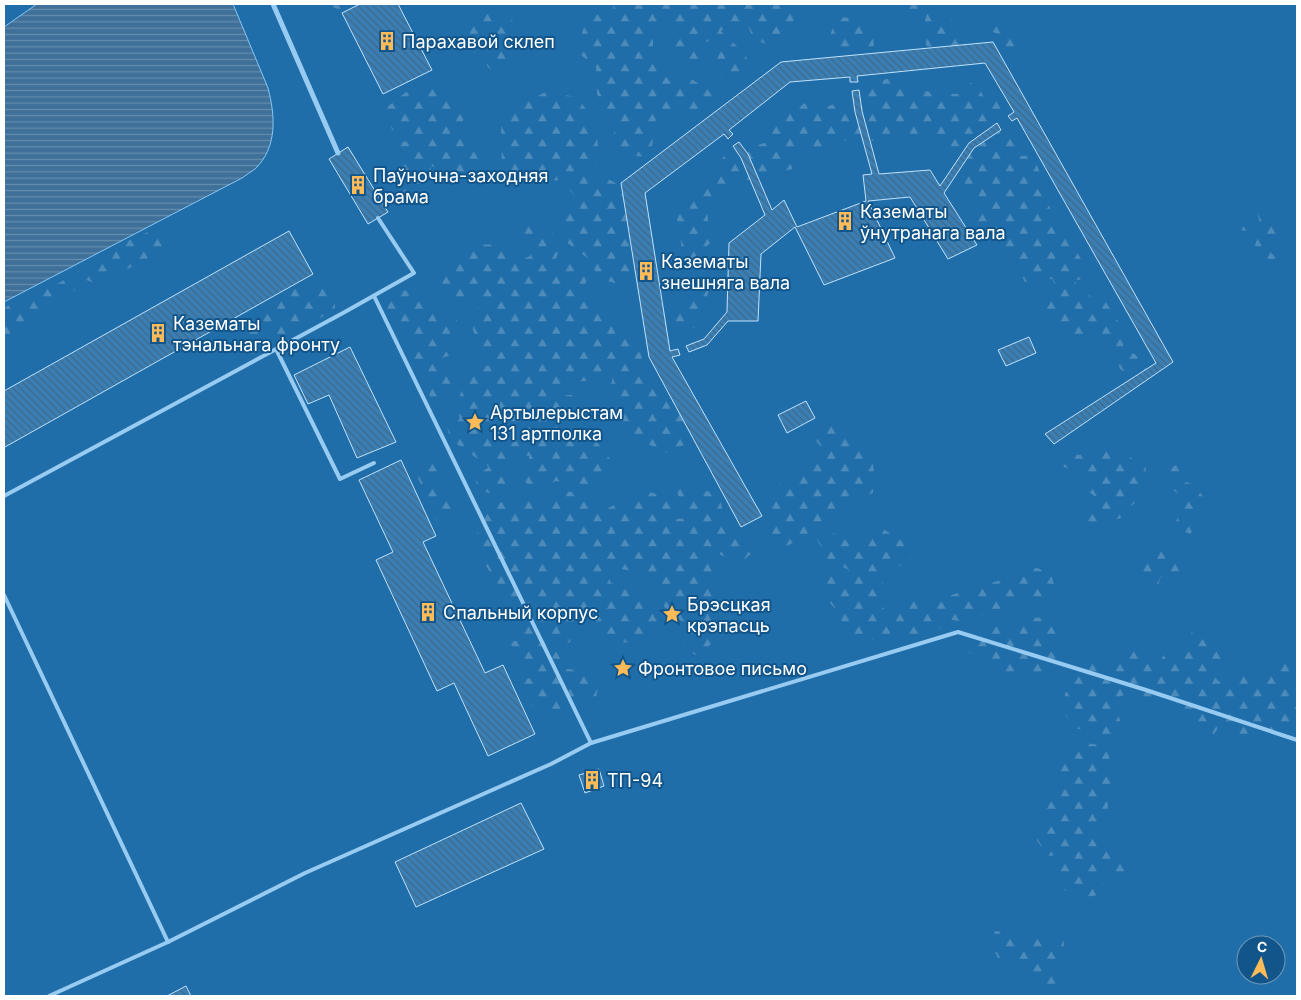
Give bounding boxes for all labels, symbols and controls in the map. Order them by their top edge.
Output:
building icon: Парахавой склеп [376,30,398,52]
place label: Парахавой склеп [402,31,555,52]
place label: Паўночна-заходняя брама [373,165,549,207]
building icon: Паўночна-заходняя брама [347,174,369,196]
place label: Казематы ўнутранага вала [860,201,1006,243]
building icon: Казематы ўнутранага вала [834,210,856,232]
place label: Казематы знешняга вала [661,251,790,293]
building icon: Казематы знешняга вала [635,260,657,282]
place label: Казематы тэнальнага фронту [173,313,340,355]
building icon: Казематы тэнальнага фронту [147,322,169,344]
place label: Артылерыстам 131 артполка [490,402,623,444]
place icon: Артылерыстам 131 артполка [464,411,486,433]
place label: Брэсцкая крэпасць [687,594,771,636]
building icon: Спальный корпус [417,601,439,623]
place label: Спальный корпус [443,602,598,623]
place icon: Брэсцкая крэпасць [661,603,683,625]
place icon: Фронтовое письмо [612,657,634,679]
place label: Фронтовое письмо [638,658,807,679]
building icon: ТП-94 [581,769,603,791]
place label: ТП-94 [607,770,663,791]
north arrow [1236,935,1286,985]
text: С [1256,938,1268,955]

